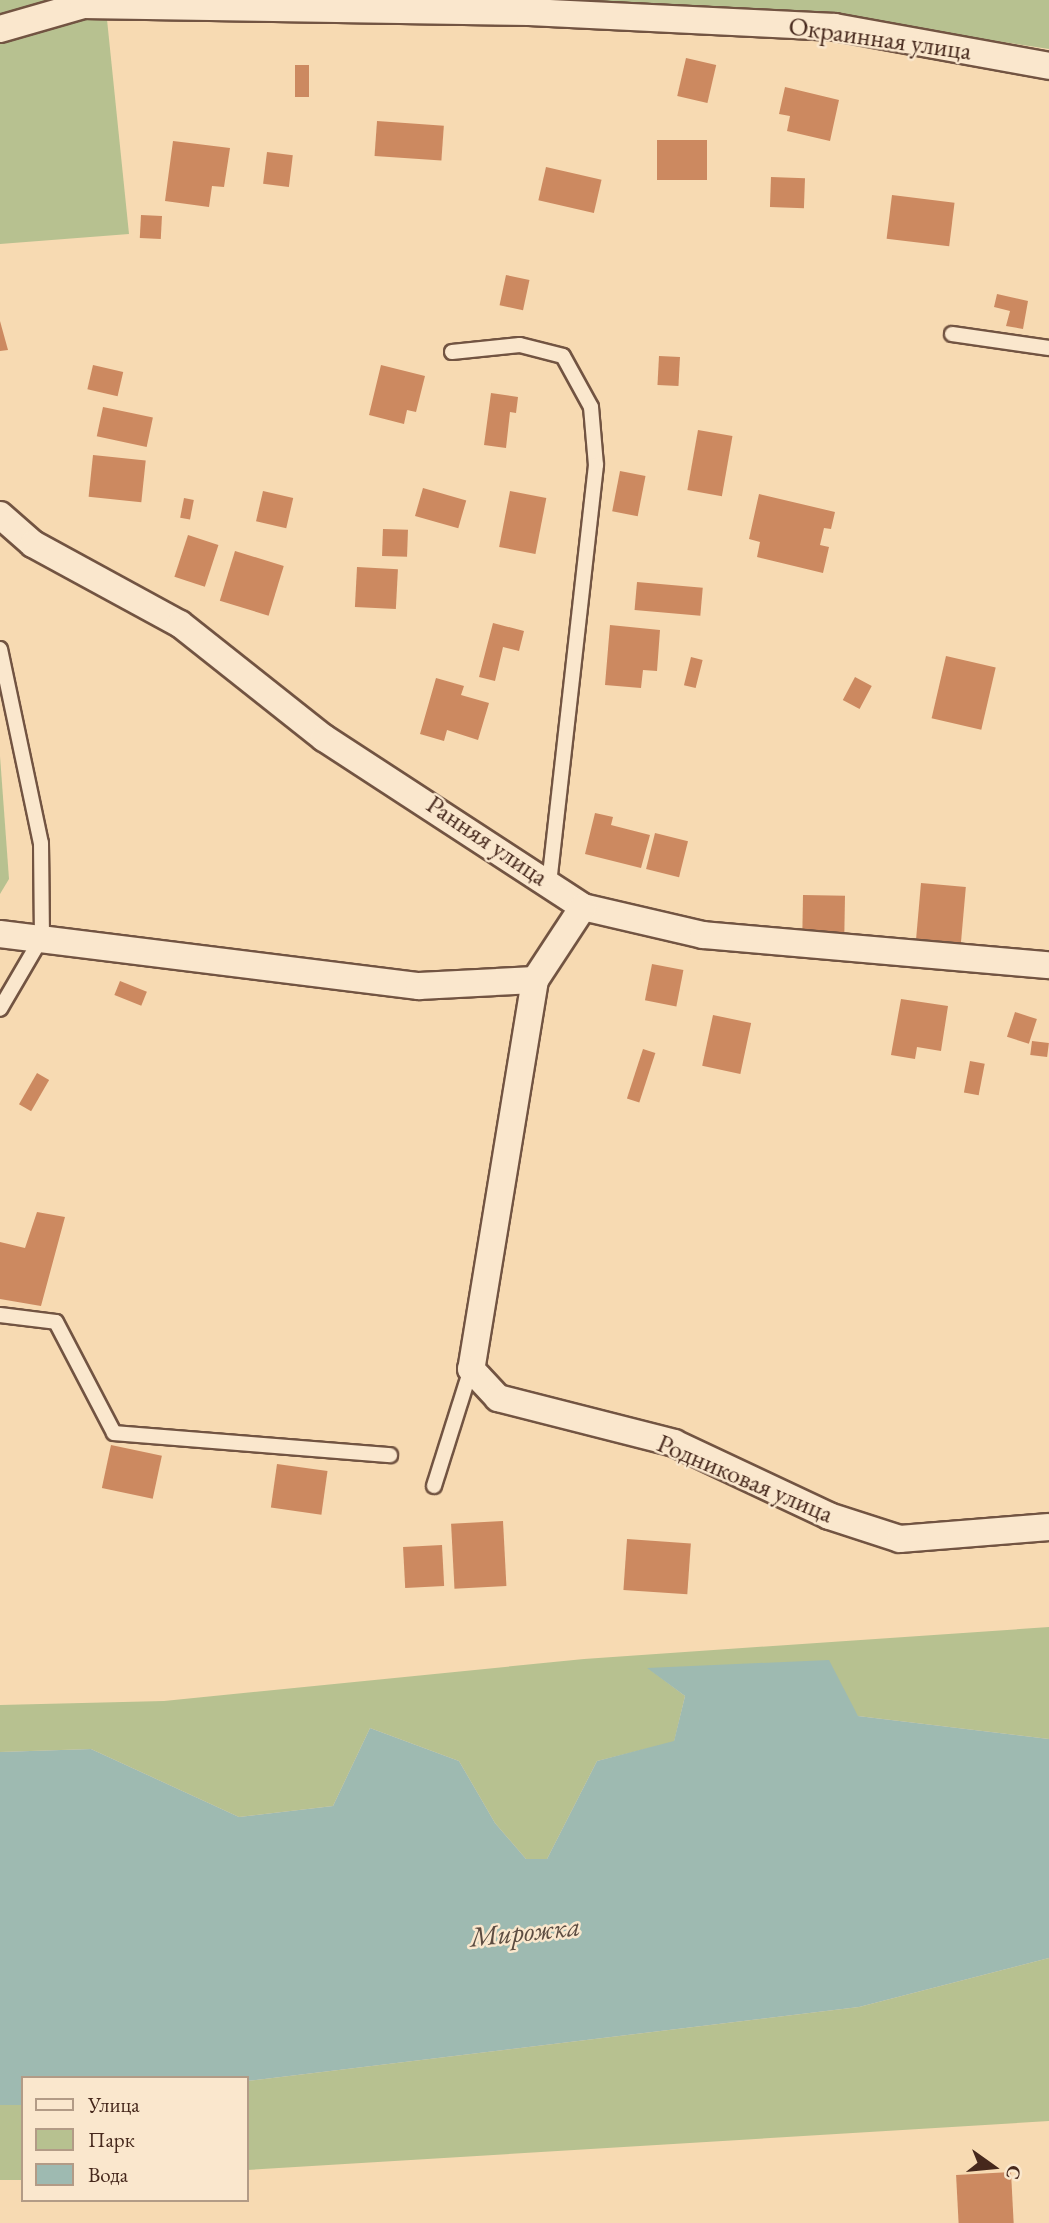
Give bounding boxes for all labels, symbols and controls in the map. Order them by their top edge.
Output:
street label: Окраинная улица [787,11,973,67]
street label: Ранняя улица [420,789,554,893]
street label: Родниковая улица [652,1428,838,1530]
water label: Мирожка [468,1908,582,1954]
legend [21,2076,248,2202]
text: Улица [88,2091,140,2118]
text: Парк [88,2126,135,2153]
north arrow [958,2132,1028,2202]
text: Вода [88,2161,128,2188]
text: С [1000,2163,1028,2182]

